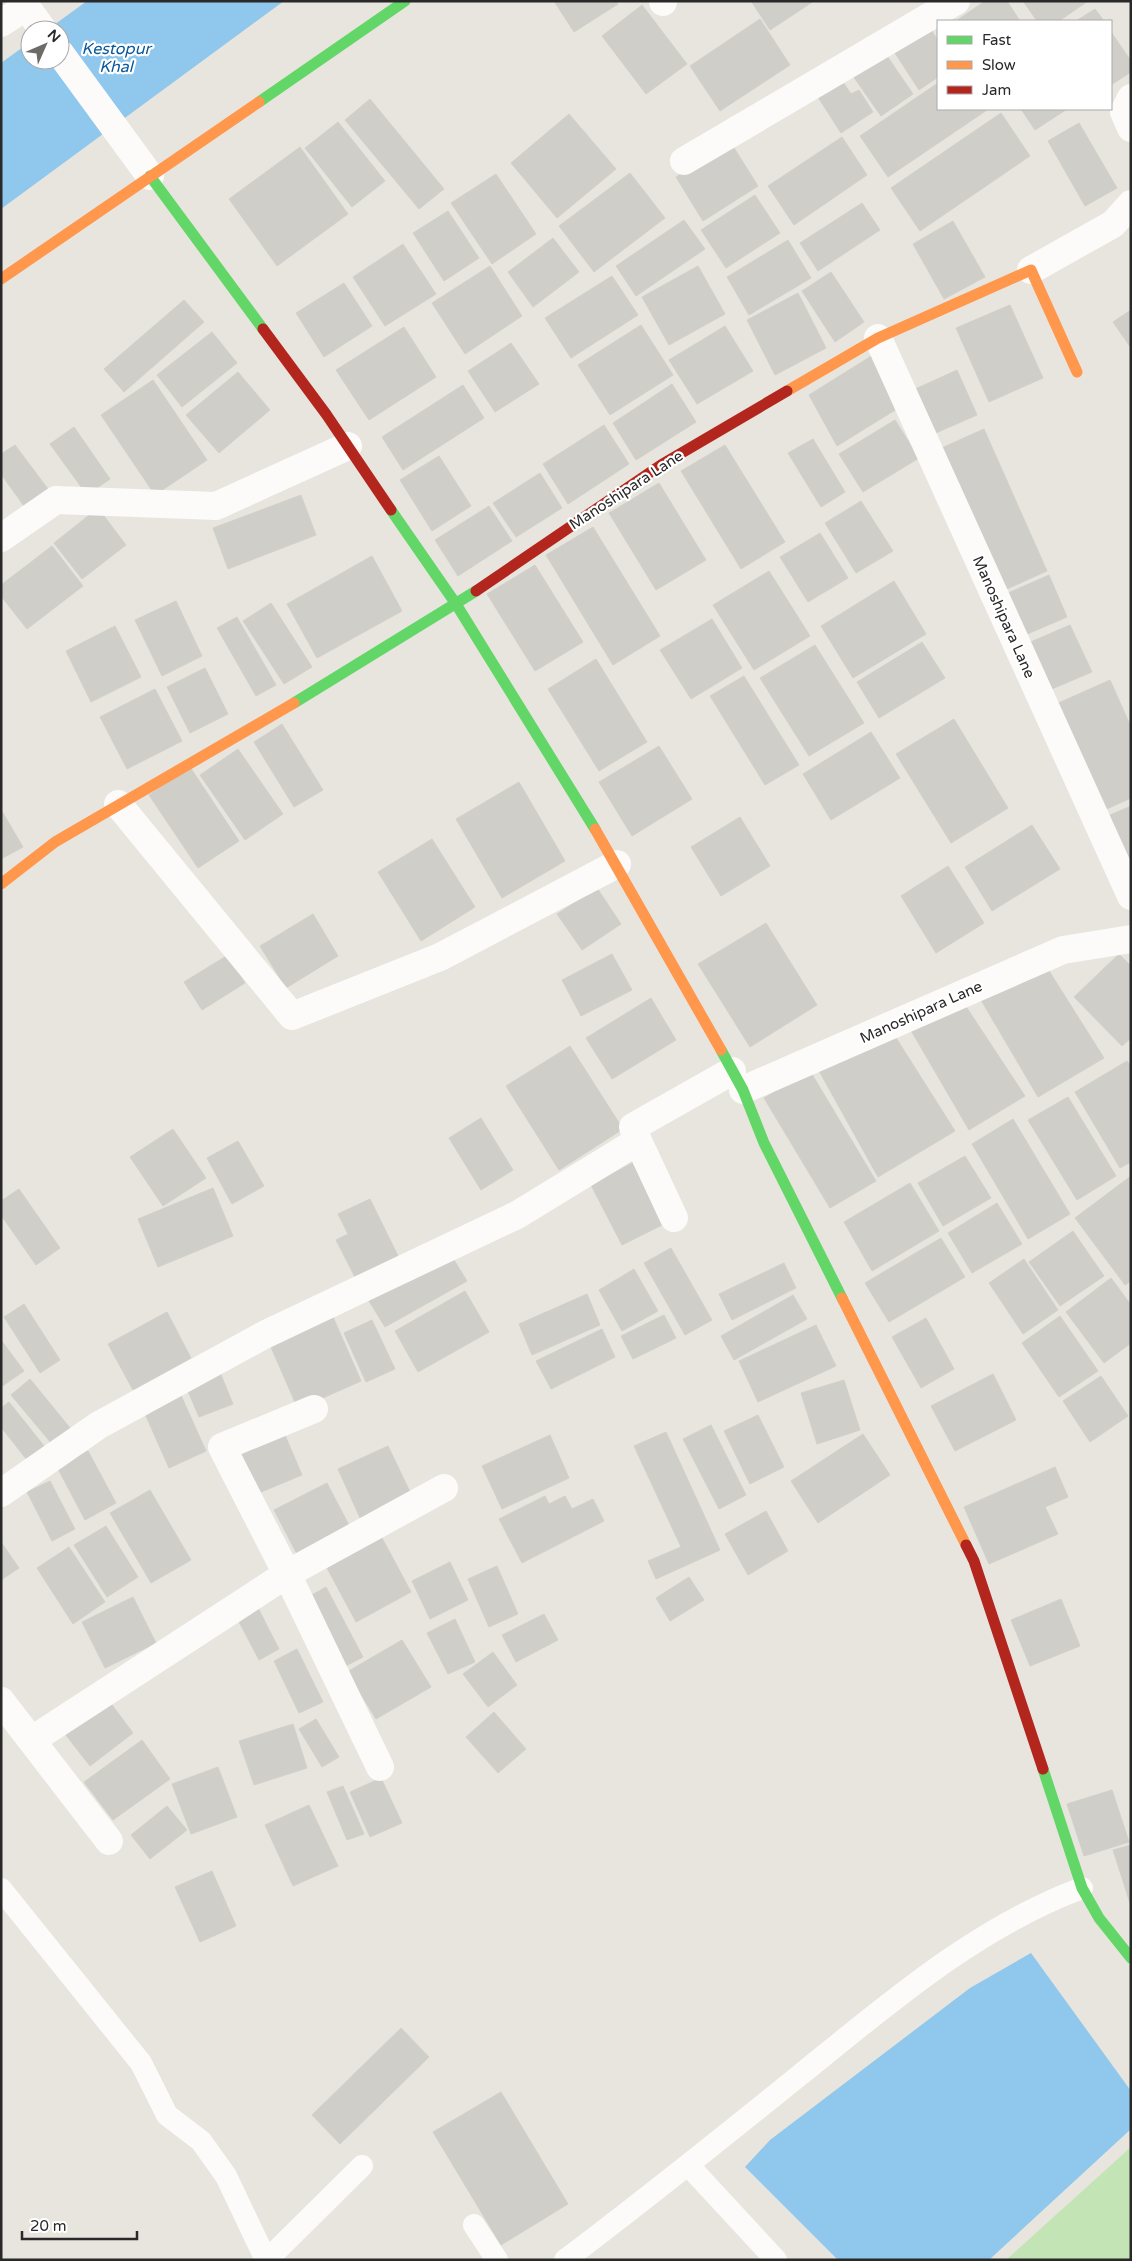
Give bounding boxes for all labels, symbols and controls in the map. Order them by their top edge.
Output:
north arrow [20,20,70,70]
legend [937,20,1112,110]
text: N [44,26,64,46]
text: Fast [982,31,1012,49]
water label: Kestopur Khal [81,39,152,77]
text: Slow [982,56,1016,74]
text: Jam [982,81,1011,99]
street label: Manoshipara Lane [566,447,686,533]
street label: Manoshipara Lane [969,553,1039,681]
street label: Manoshipara Lane [857,977,985,1047]
scale bar [22,2208,138,2240]
text: 20 m [30,2217,67,2235]

